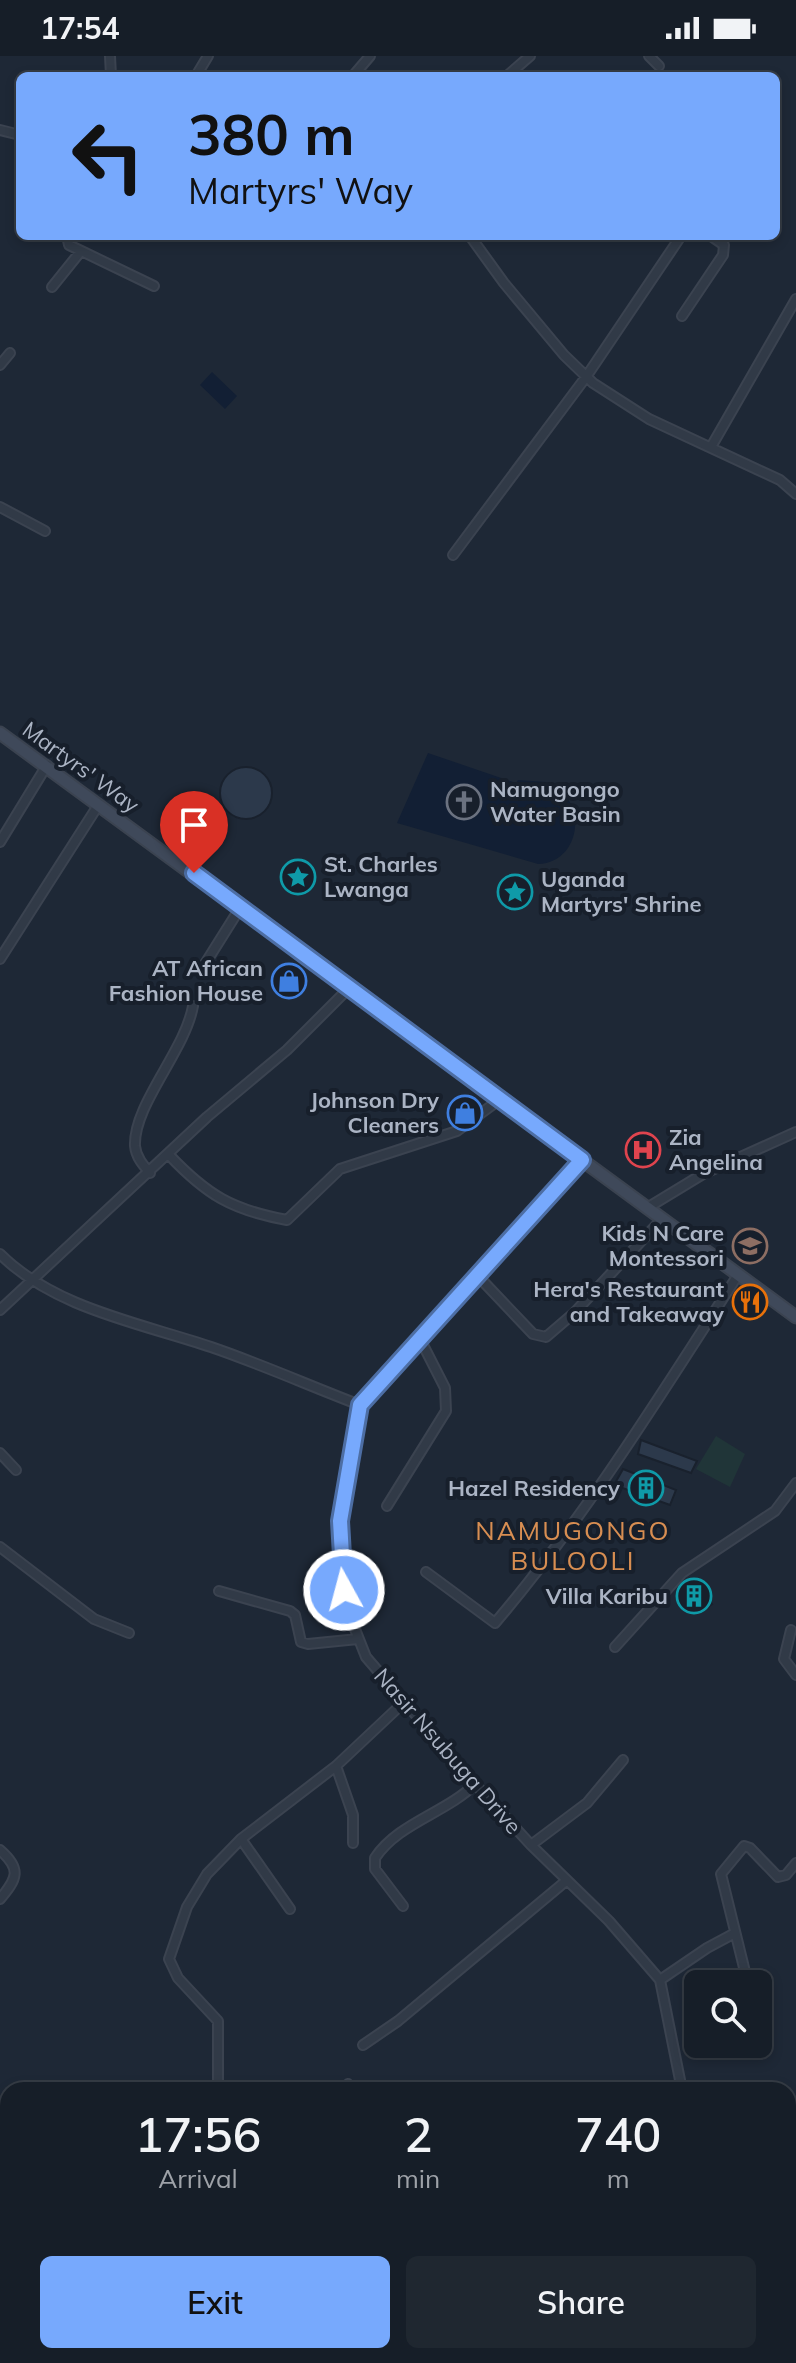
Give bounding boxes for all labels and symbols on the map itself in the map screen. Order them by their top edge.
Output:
street label: Martyrs' Way [17,715,145,819]
place label: Namugongo Water Basin [490,775,621,828]
church icon: Namugongo Water Basin [445,783,483,821]
pin [160,791,228,873]
place label: St. Charles Lwanga [324,850,438,903]
place icon: St. Charles Lwanga [279,858,317,896]
place label: Uganda Martyrs' Shrine [541,865,702,918]
place icon: Uganda Martyrs' Shrine [496,873,534,911]
place label: AT African Fashion House [109,954,263,1007]
shop icon: AT African Fashion House [270,962,308,1000]
place label: Johnson Dry Cleaners [310,1086,439,1139]
shop icon: Johnson Dry Cleaners [446,1094,484,1132]
place label: Zia Angelina [669,1123,763,1176]
hospital icon: Zia Angelina [624,1131,662,1169]
place label: Kids N Care Montessori [601,1219,724,1272]
school or university icon: Kids N Care Montessori [731,1227,769,1265]
place label: Hera's Restaurant and Takeaway [533,1275,724,1328]
restaurant icon: Hera's Restaurant and Takeaway [731,1283,769,1321]
building icon: Hazel Residency [627,1469,665,1507]
place label: Hazel Residency [448,1474,620,1502]
district label: NAMUGONGO BULOOLI [475,1514,671,1577]
position arrow [302,1548,386,1632]
building icon: Villa Karibu [675,1577,713,1615]
place label: Villa Karibu [545,1582,668,1610]
street label: Nasir Nsubuga Drive [368,1662,528,1840]

